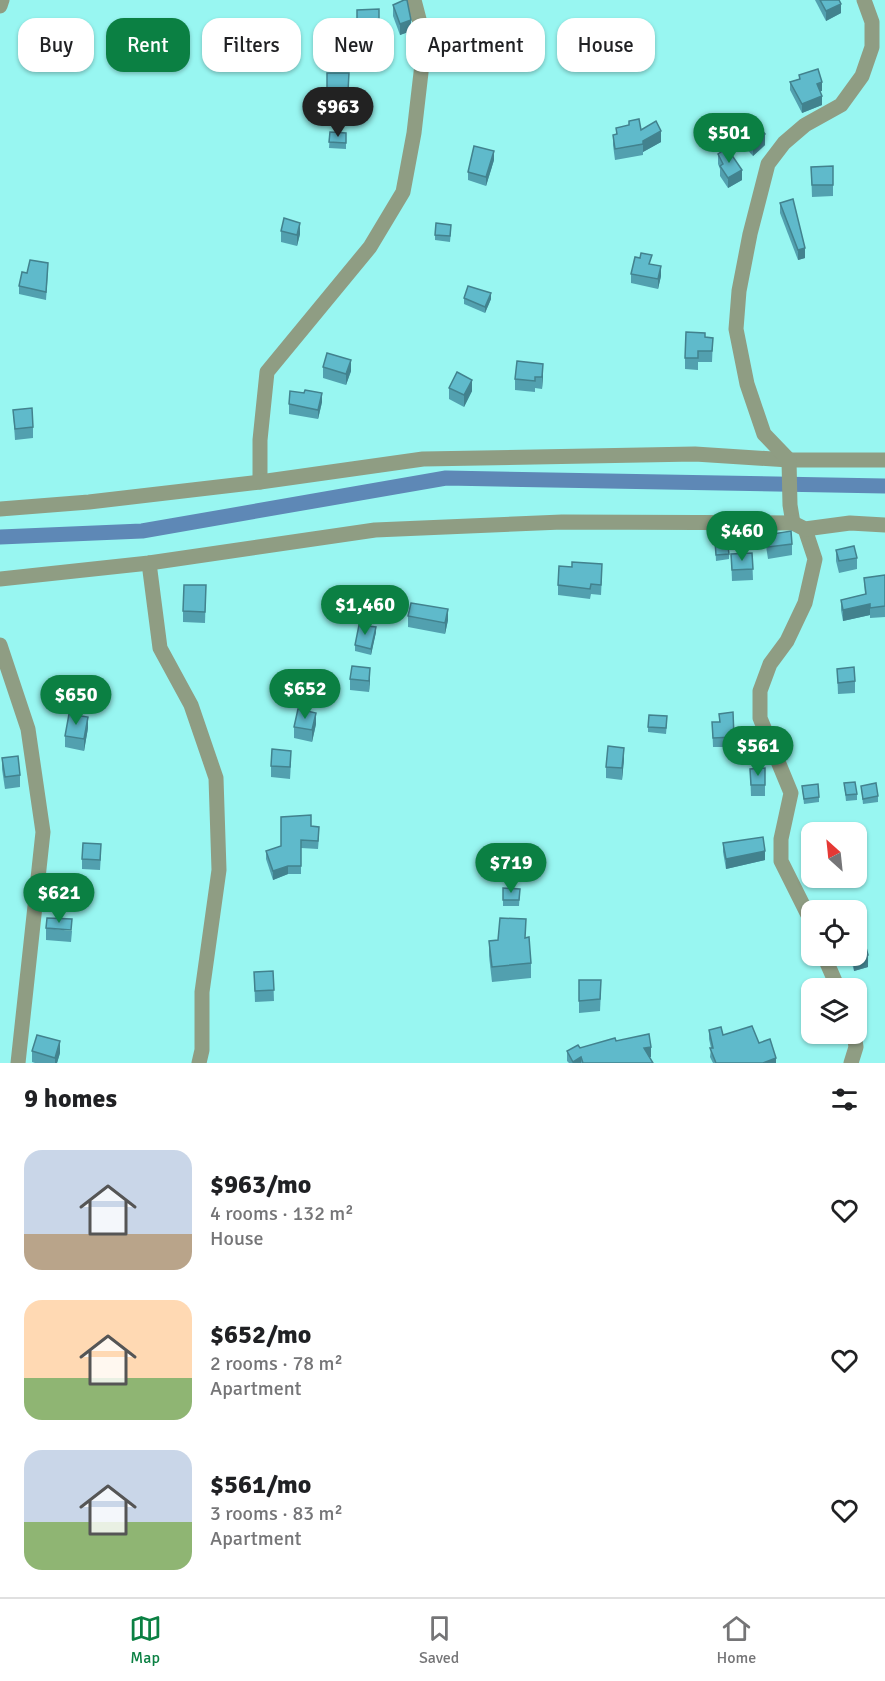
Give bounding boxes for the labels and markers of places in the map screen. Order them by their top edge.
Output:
pin: $963 [302,87,374,138]
pin: $501 [693,113,765,164]
pin: $460 [706,511,778,562]
pin: $1,460 [316,585,414,636]
pin: $652 [269,669,341,720]
pin: $650 [40,675,112,726]
pin: $561 [722,726,794,777]
pin: $719 [475,843,547,894]
pin: $621 [23,873,95,924]

